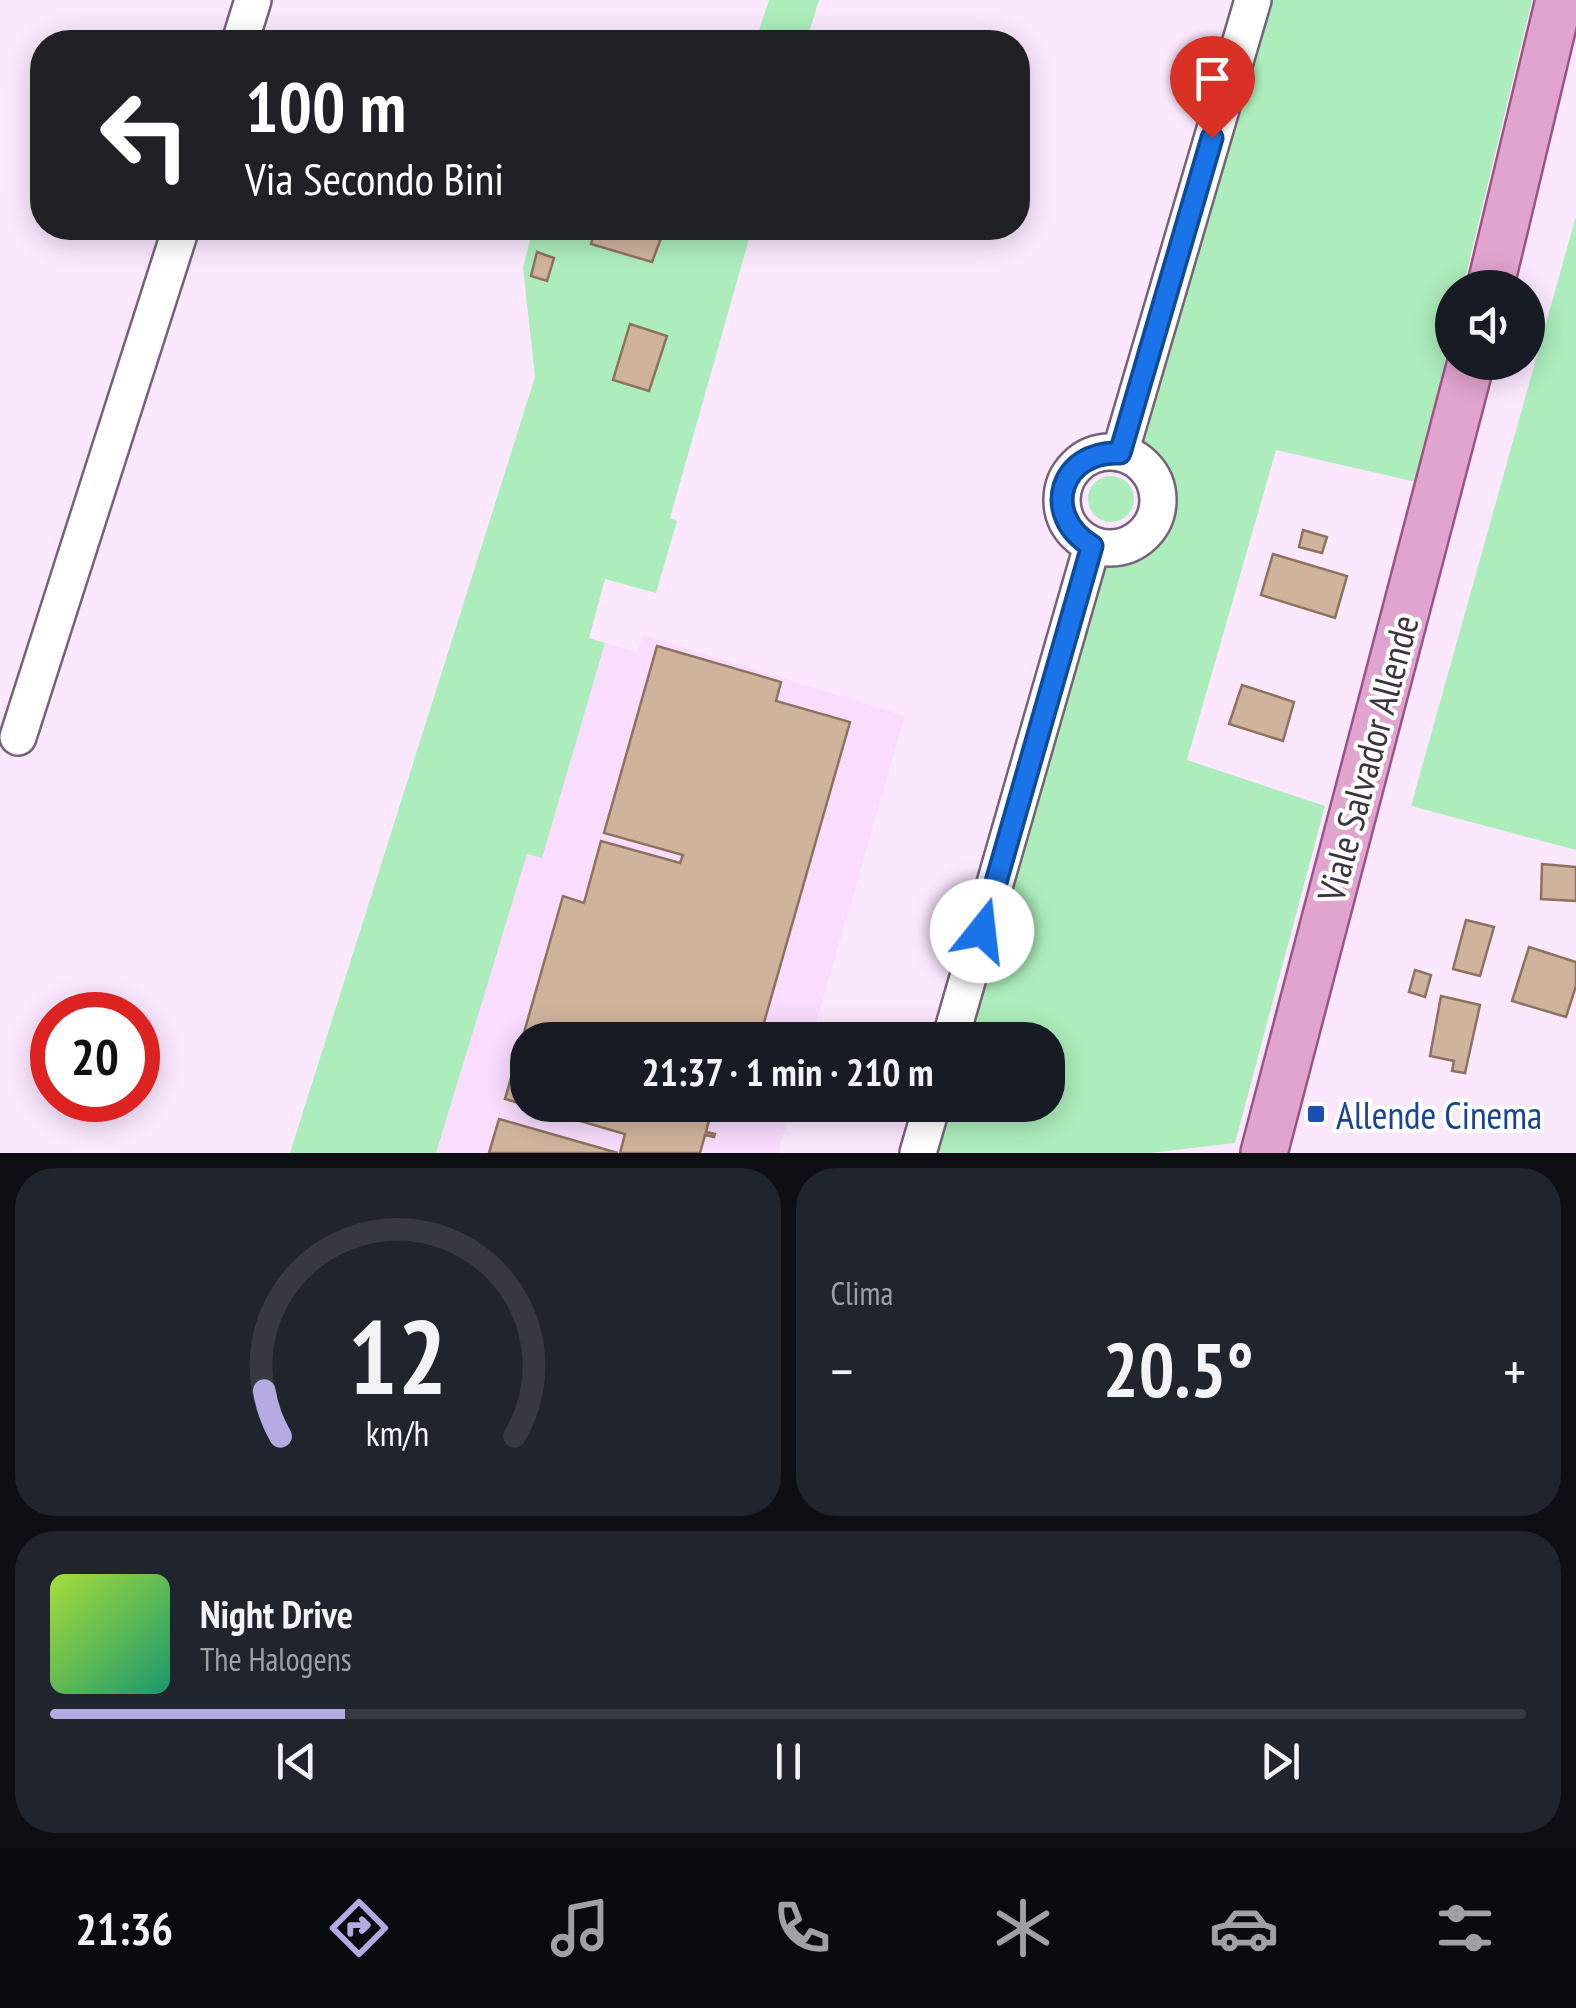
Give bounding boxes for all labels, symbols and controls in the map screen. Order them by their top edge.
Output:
pin [1170,36,1255,139]
icon: arrive [1185,51,1240,106]
text: 100 m [245,61,406,151]
icon: left [80,70,210,200]
text: Via Secondo Bini [245,149,504,207]
map controls [1435,270,1545,380]
button: sound [1435,270,1545,380]
street label: Viale Salvador Allende [1305,609,1429,908]
position arrow [930,879,1034,983]
speed limit sign: 20 [30,992,160,1122]
text: 21:37 · 1 min · 210 m [641,1047,934,1096]
place label: Allende Cinema [1336,1090,1542,1139]
marker: Allende Cinema [1305,1103,1327,1125]
text: Clima [831,1272,893,1314]
text: 12 [348,1288,447,1423]
text: 20.5° [1103,1321,1254,1418]
text: − [831,1335,853,1406]
text: + [1503,1335,1526,1406]
text: km/h [366,1410,429,1456]
text: Night Drive [200,1589,353,1638]
text: The Halogens [200,1638,352,1680]
icon: previous [269,1734,324,1789]
icon: pause [761,1734,816,1789]
icon: next [1253,1734,1308,1789]
icon: directions [324,1893,394,1963]
icon: music [545,1893,615,1963]
icon: phone [767,1893,837,1963]
icon: climate [988,1893,1058,1963]
icon: car [1209,1893,1279,1963]
icon: filters [1430,1893,1500,1963]
text: 21:36 [76,1899,173,1957]

